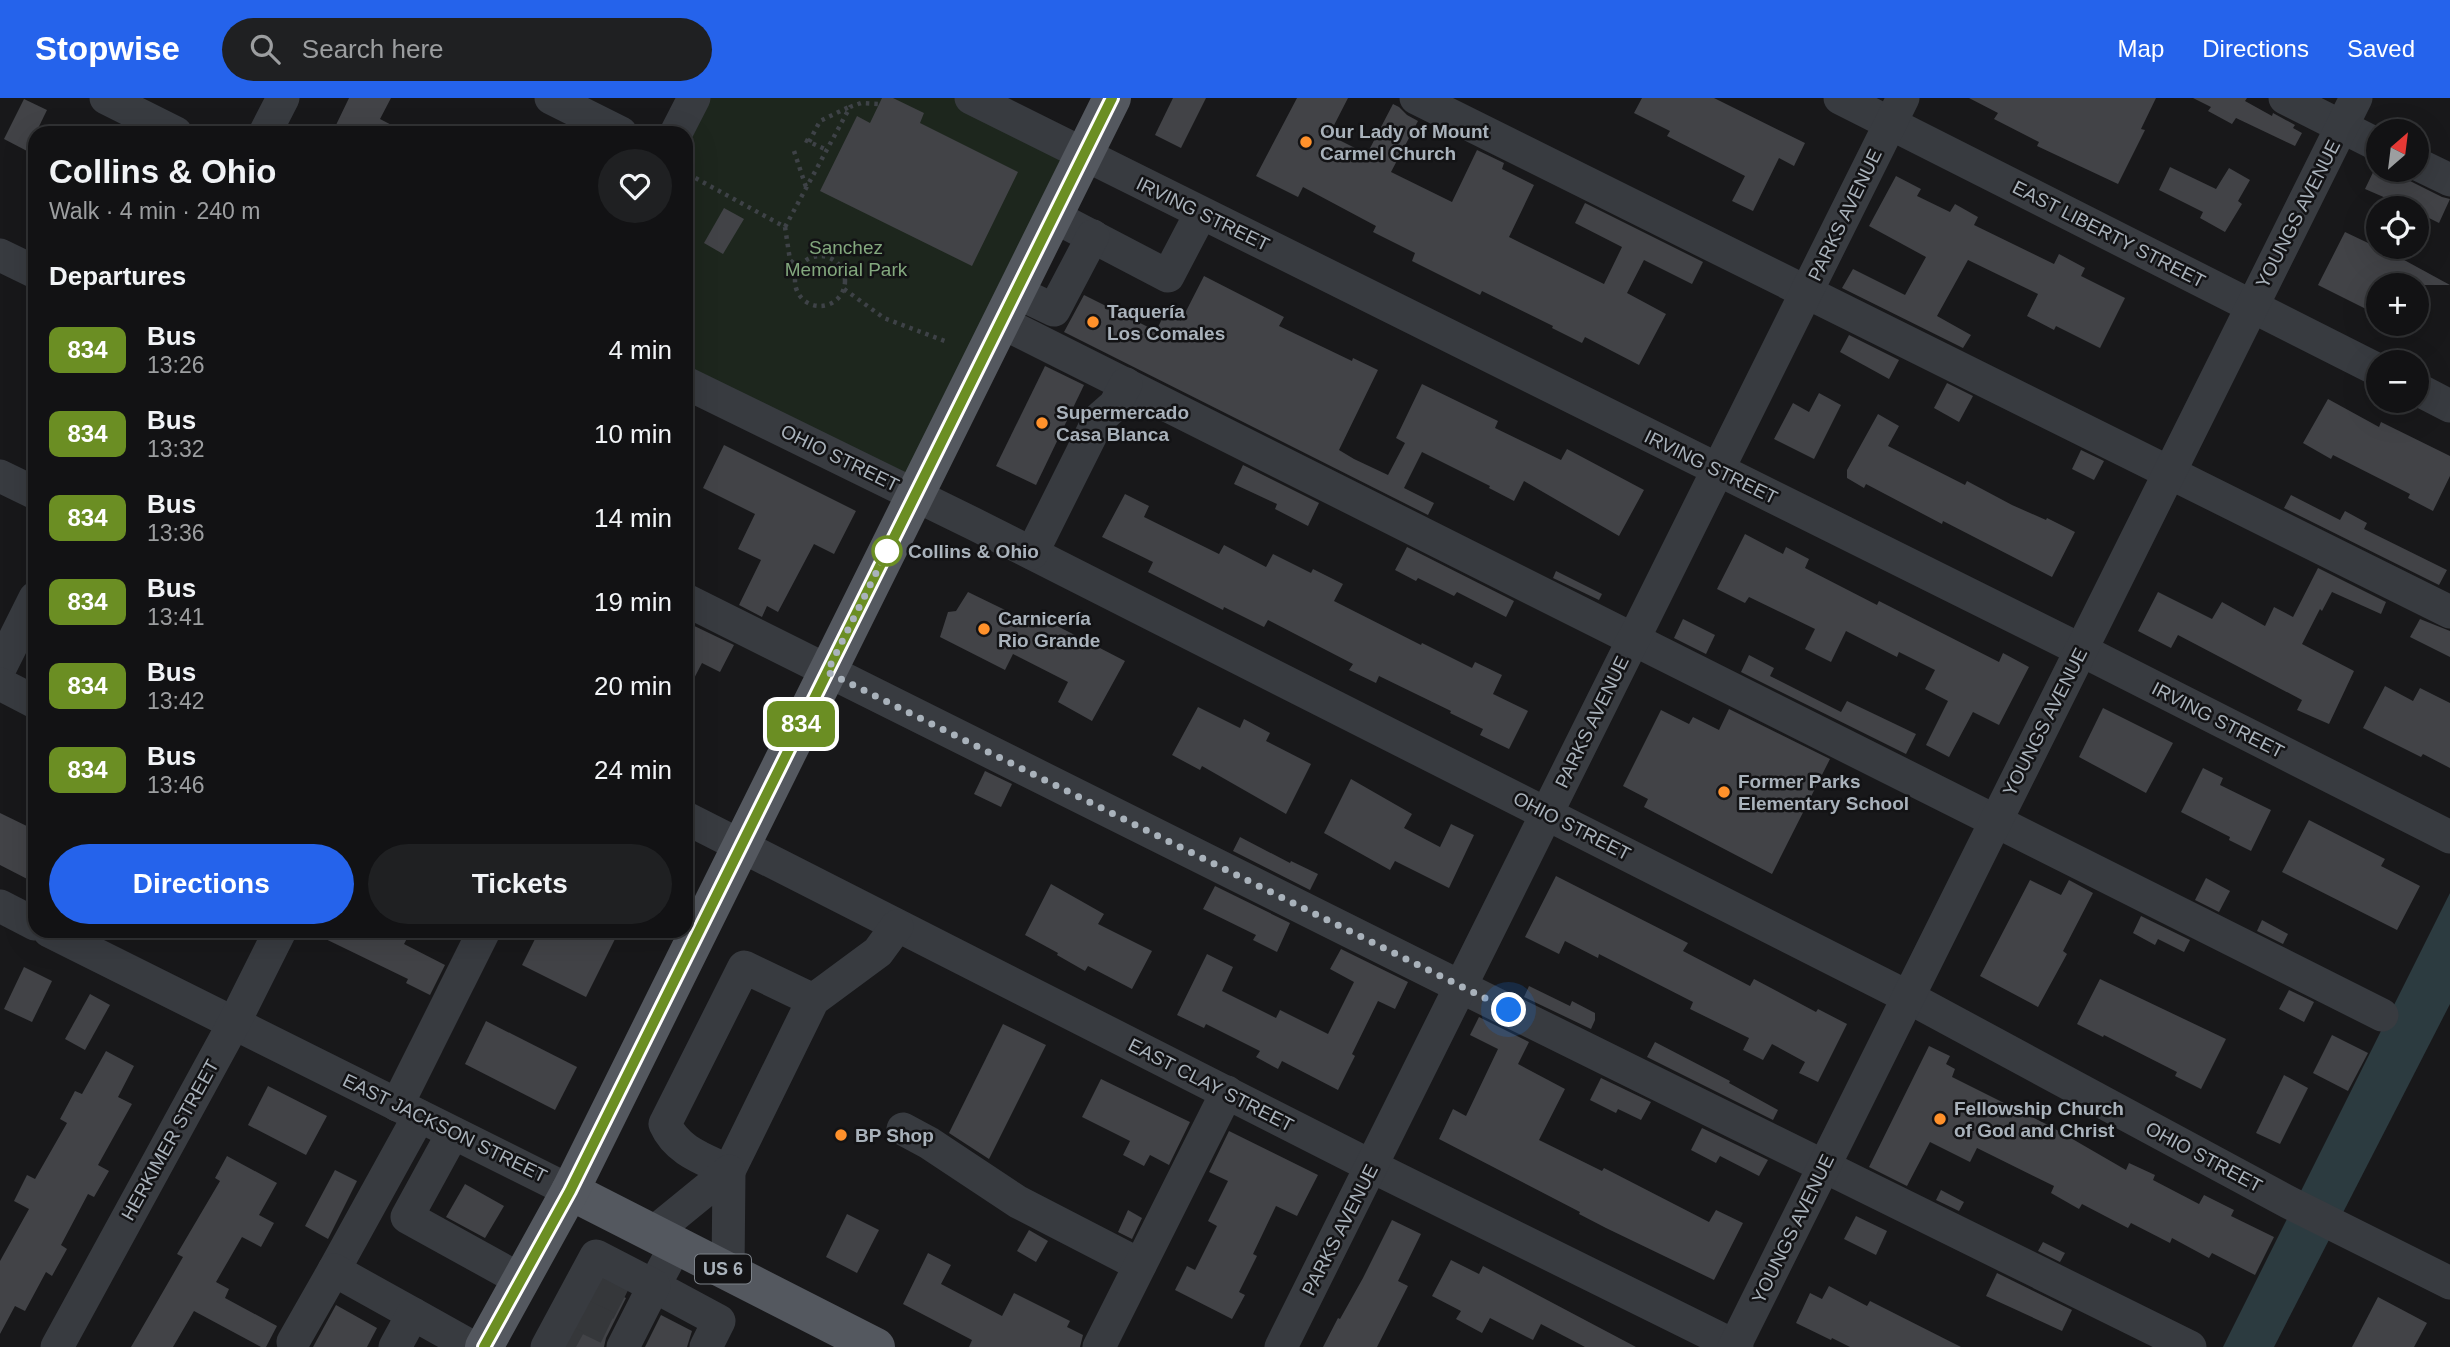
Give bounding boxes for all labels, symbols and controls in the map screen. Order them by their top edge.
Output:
search box [222,18,712,81]
text: Stopwise [35,30,180,67]
icon: search [246,30,284,68]
text: Search here [302,34,444,64]
text: Map [2118,35,2164,62]
text: Directions [2202,35,2309,62]
text: Saved [2347,35,2415,62]
north arrow [2366,119,2429,182]
map controls [2366,119,2429,413]
place label: Our Lady of Mount Carmel Church [1320,121,1490,164]
marker: Our Lady of Mount Carmel Church [1298,134,1314,150]
street label: YOUNGS AVENUE [2252,136,2344,292]
street label: PARKS AVENUE [1804,146,1886,284]
button: heart [598,149,672,223]
text: Collins & Ohio [49,153,276,190]
street label: IRVING STREET [1133,173,1273,255]
street label: EAST LIBERTY STREET [2009,176,2209,292]
button: locate [2366,196,2429,259]
text: Walk · 4 min · 240 m [49,198,260,224]
park label: Sanchez Memorial Park [785,237,908,280]
text: Departures [49,261,186,291]
button: + [2366,273,2429,336]
place label: Taquería Los Comales [1107,301,1225,344]
marker: Taquería Los Comales [1085,314,1101,330]
text: Bus [147,321,196,351]
text: 4 min [608,335,672,365]
text: 834 [67,336,108,363]
button: − [2366,350,2429,413]
text: 13:26 [147,352,205,378]
place label: Supermercado Casa Blanca [1056,402,1189,445]
text: Bus [147,405,196,435]
marker: Supermercado Casa Blanca [1034,415,1050,431]
text: 10 min [594,419,672,449]
text: 834 [67,420,108,447]
street label: OHIO STREET [778,420,903,496]
street label: IRVING STREET [1641,426,1781,508]
text: 13:32 [147,436,205,462]
text: Bus [147,489,196,519]
text: 14 min [594,503,672,533]
text: 834 [67,504,108,531]
text: 13:36 [147,520,205,546]
marker: Collins & Ohio [872,536,902,566]
place label: Collins & Ohio [908,541,1039,562]
text: Bus [147,573,196,603]
text: 19 min [594,587,672,617]
text: 834 [67,588,108,615]
text: 13:41 [147,604,205,630]
place label: Carnicería Rio Grande [998,608,1100,651]
marker: Carnicería Rio Grande [976,621,992,637]
street label: YOUNGS AVENUE [1999,644,2091,800]
street label: PARKS AVENUE [1551,653,1633,791]
text: Bus [147,657,196,687]
text: 20 min [594,671,672,701]
text: 834 [67,672,108,699]
street label: IRVING STREET [2148,678,2288,763]
text: 13:42 [147,688,205,714]
line badge: 834 [761,701,841,747]
text: 834 [781,710,821,737]
text: Bus [147,741,196,771]
text: 24 min [594,755,672,785]
text: 834 [67,756,108,783]
place label: Former Parks Elementary School [1738,771,1909,814]
text: 13:46 [147,772,205,798]
marker: Former Parks Elementary School [1716,784,1732,800]
street label: OHIO STREET [1510,787,1634,865]
button: Directions [49,844,354,924]
button: Tickets [368,844,672,924]
your location [1491,992,1526,1027]
street label: EAST CLAY STREET [1125,1034,1297,1136]
street label: HERKIMER STREET [117,1056,223,1224]
street label: EAST JACKSON STREET [339,1069,551,1187]
place label: Fellowship Church of God and Christ [1954,1098,2124,1141]
marker: Fellowship Church of God and Christ [1932,1111,1948,1127]
street label: OHIO STREET [2142,1117,2266,1197]
place label: BP Shop [855,1125,934,1146]
marker: BP Shop [833,1127,849,1143]
street label: YOUNGS AVENUE [1748,1151,1838,1307]
street label: PARKS AVENUE [1298,1161,1382,1299]
road number: US 6 [695,1254,751,1284]

